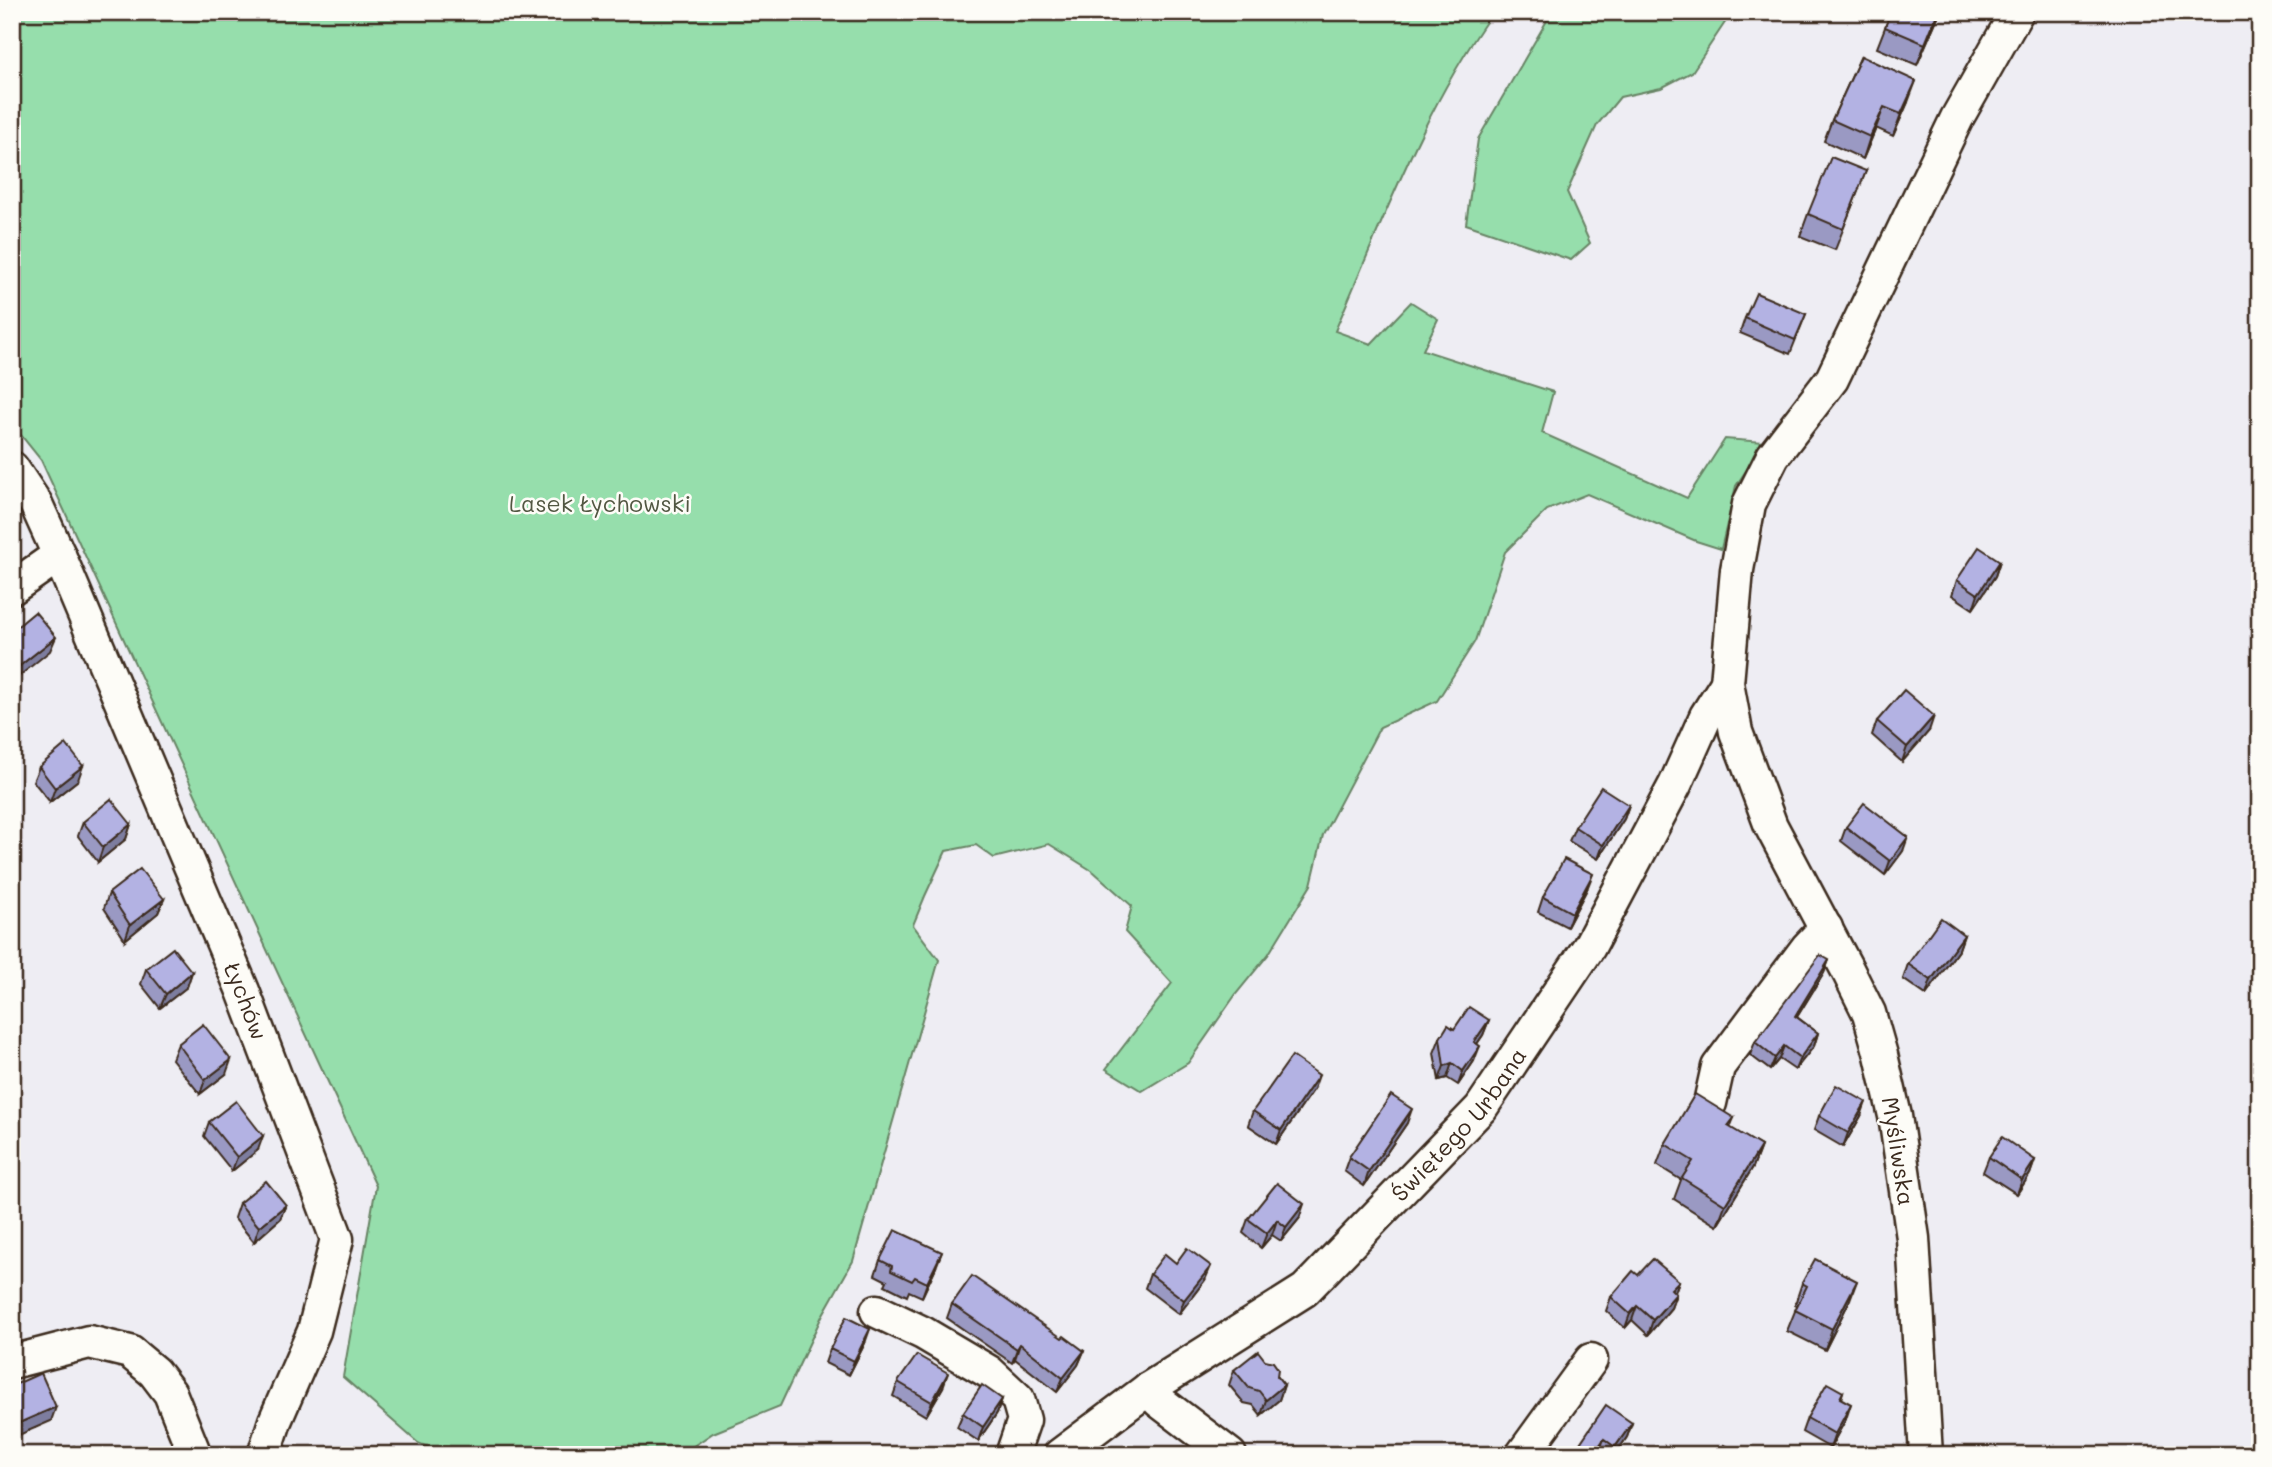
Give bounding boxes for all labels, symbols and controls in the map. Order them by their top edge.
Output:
park label: Lasek Łychowski [509,488,691,518]
street label: Łychów [218,958,275,1044]
street label: Świętego Urbana [1384,1041,1533,1207]
street label: Myśliwska [1876,1094,1922,1208]

